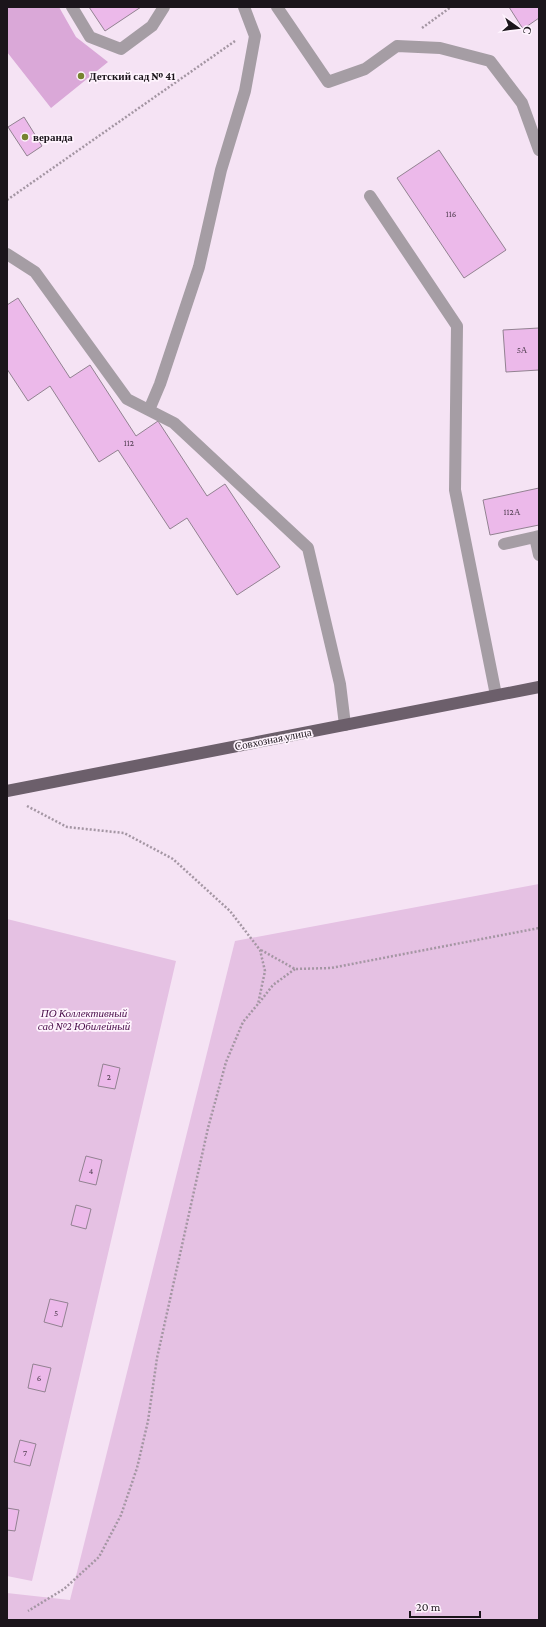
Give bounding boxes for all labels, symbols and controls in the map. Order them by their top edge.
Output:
north arrow [498,8,538,48]
text: С [521,25,534,36]
place label: Детский сад № 41 [89,70,175,82]
marker: Детский сад № 41 [76,71,86,81]
place label: веранда [33,131,73,143]
marker: веранда [20,132,30,142]
house number: 116 [446,209,457,219]
house number: 5А [517,345,528,355]
house number: 112 [124,438,134,448]
house number: 112А [504,507,521,517]
street label: Совхозная улица [234,726,313,752]
park label: ПО Коллективный сад №2 Юбилейный [38,1007,131,1032]
house number: 2 [107,1072,111,1082]
house number: 4 [89,1166,94,1176]
house number: 5 [54,1308,58,1318]
house number: 6 [37,1373,42,1383]
house number: 7 [23,1448,27,1458]
scale bar [410,1593,480,1619]
text: 20 m [416,1600,441,1614]

